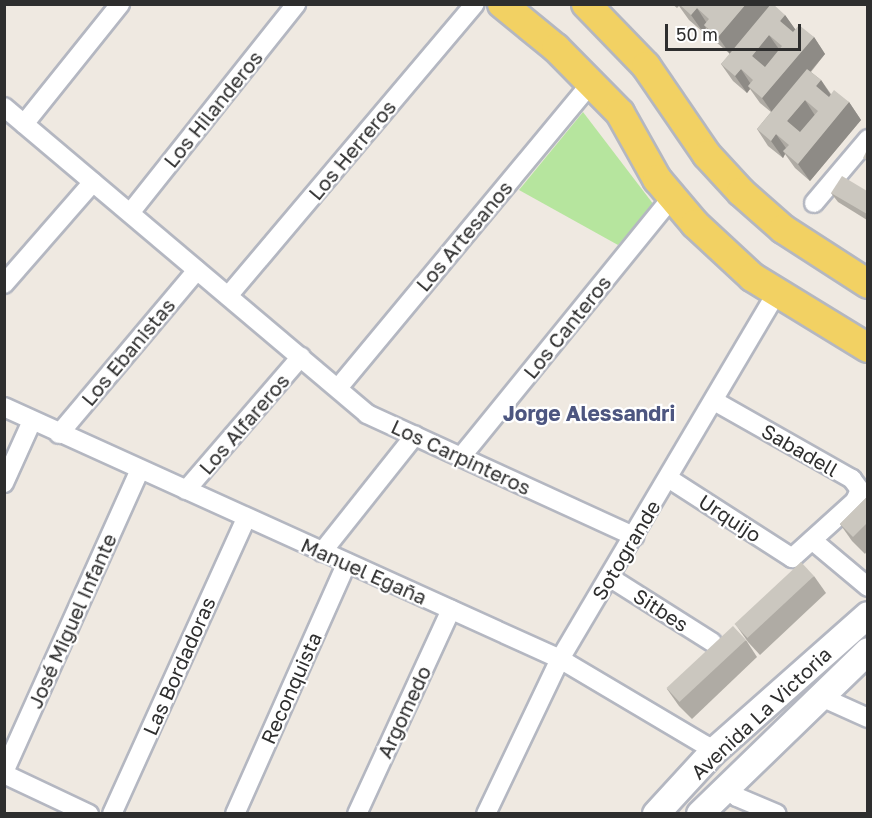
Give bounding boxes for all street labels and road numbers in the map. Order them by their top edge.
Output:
street label: Los Hilanderos [159,46,267,172]
street label: Los Herreros [303,95,401,205]
street label: Los Artesanos [411,176,517,296]
street label: Los Canteros [518,271,616,383]
street label: Los Ebanistas [76,293,180,411]
street label: Los Alfareros [194,369,294,479]
street label: Los Carpinteros [387,414,535,500]
street label: Sabadell [757,419,843,481]
street label: Urquijo [694,489,766,547]
street label: Sotogrande [587,496,665,604]
street label: José Miguel Infante [23,530,121,712]
street label: Manuel Egaña [297,533,431,609]
street label: Sitbes [629,583,693,637]
street label: Las Bordadoras [138,593,220,739]
street label: Reconquista [256,628,326,748]
street label: Avenida La Victoria [686,642,836,784]
street label: Argomedo [372,662,436,762]

